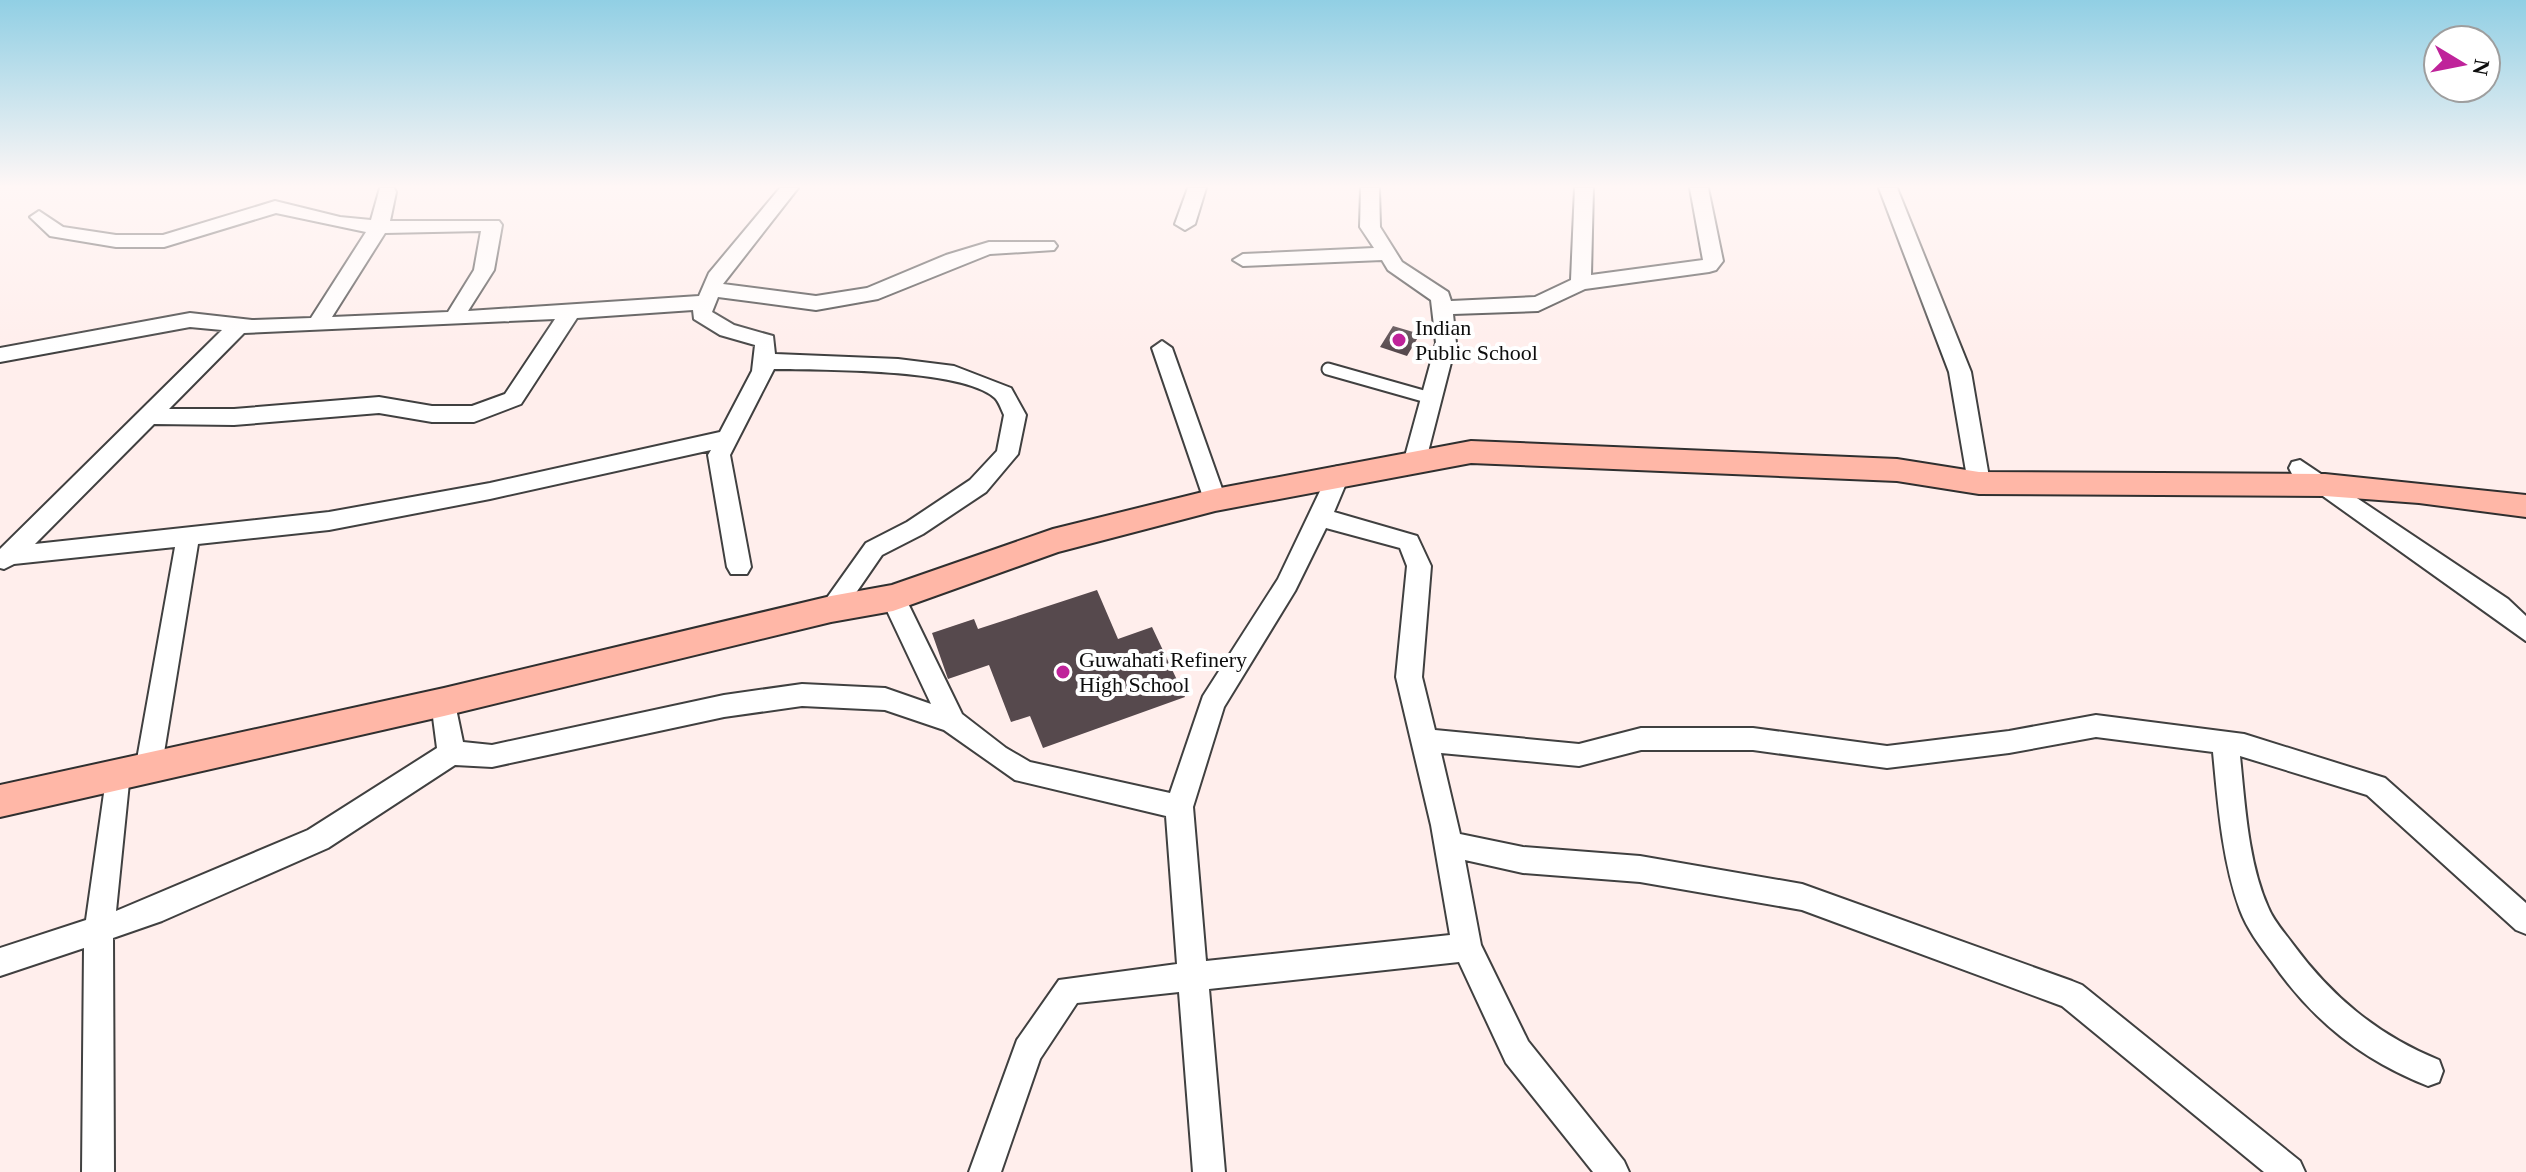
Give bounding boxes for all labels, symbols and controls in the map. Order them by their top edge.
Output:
north arrow [2422,24,2502,104]
text: N [2467,57,2495,77]
place label: Indian Public School [1415,315,1538,365]
marker: Indian Public School [1390,331,1408,349]
place label: Guwahati Refinery High School [1079,647,1247,697]
marker: Guwahati Refinery High School [1054,663,1072,681]

